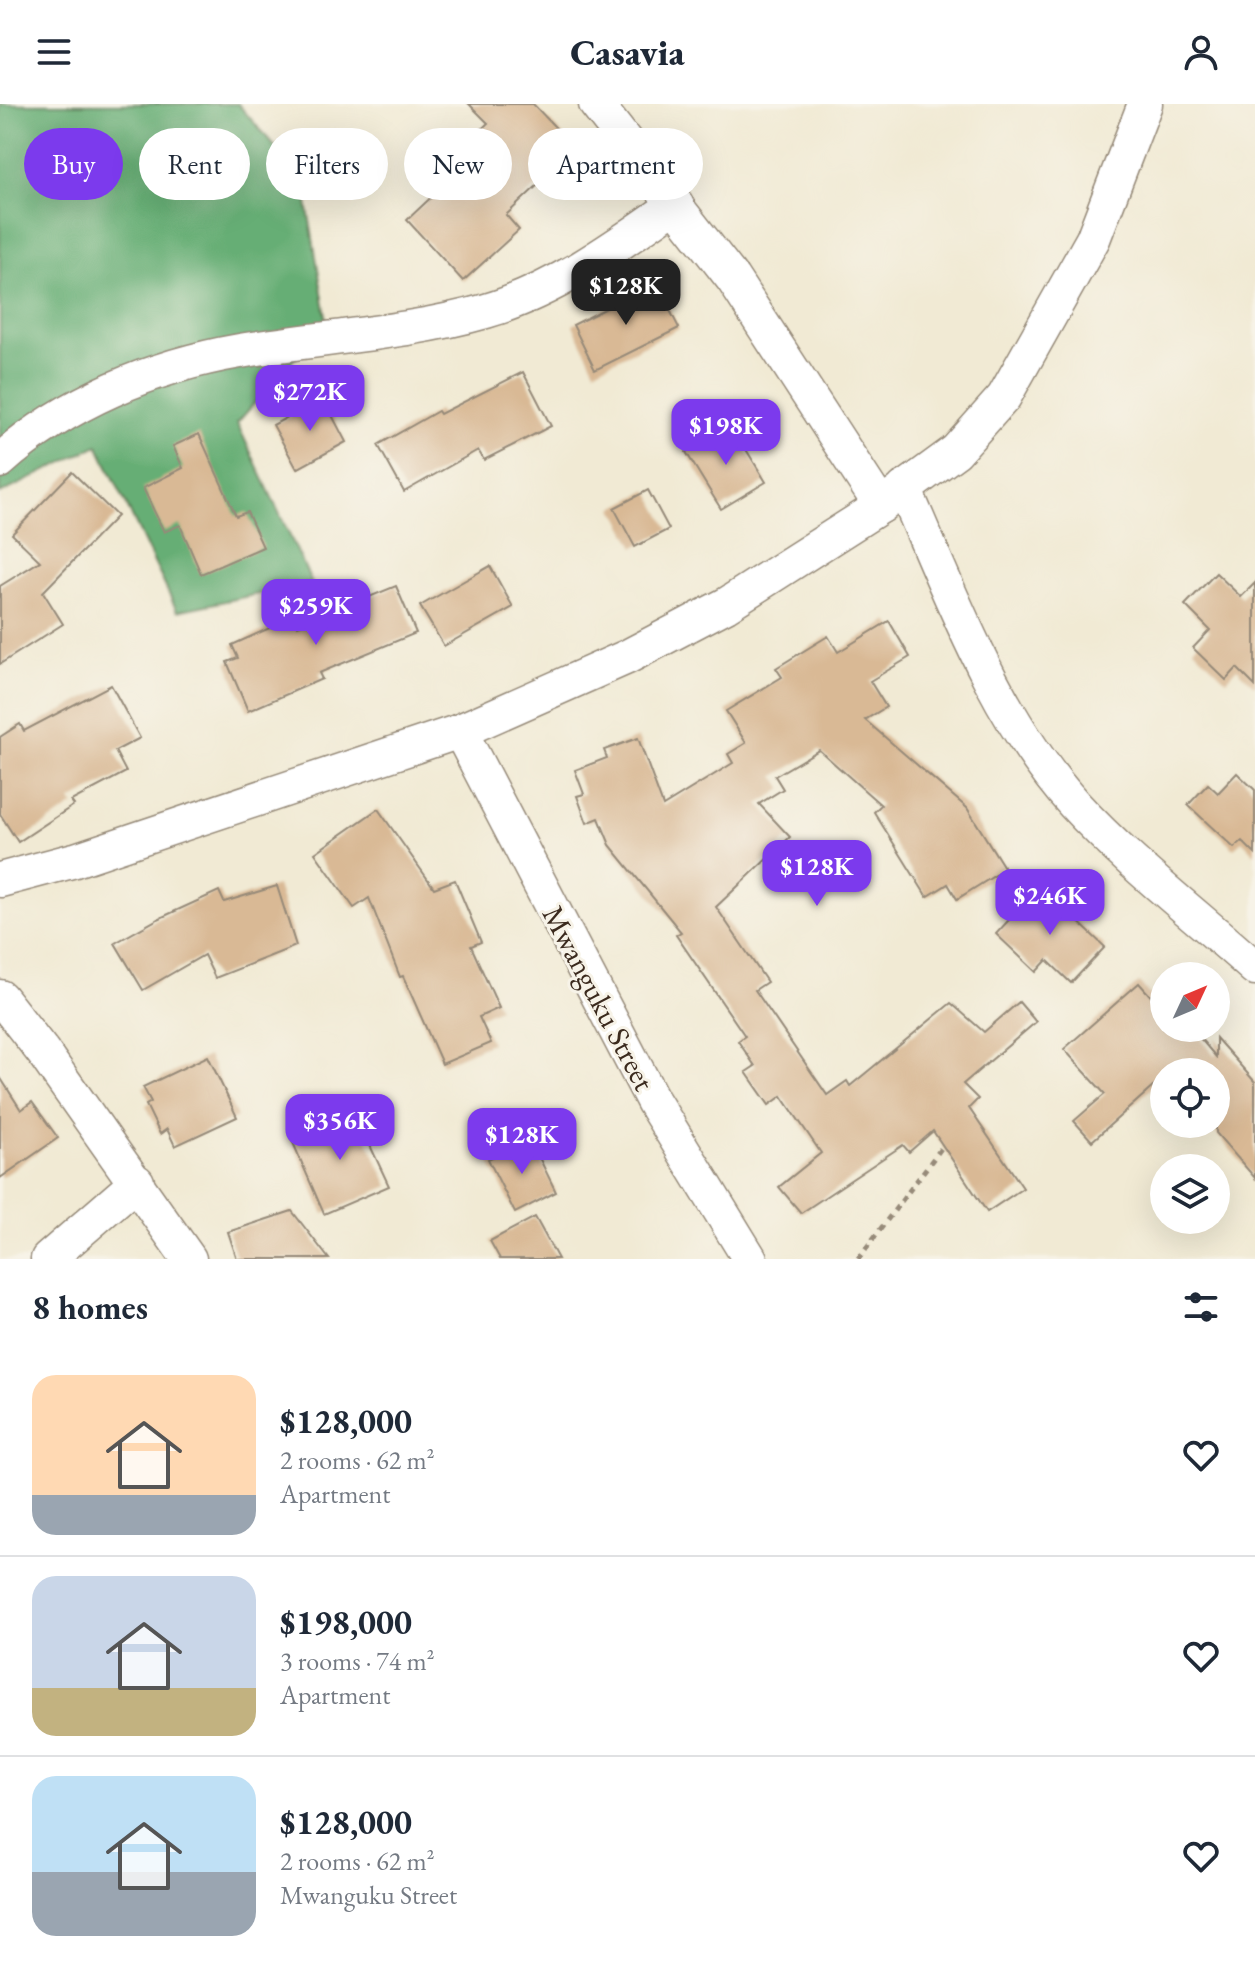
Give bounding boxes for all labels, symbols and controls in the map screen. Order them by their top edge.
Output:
text: Casavia [570,29,685,76]
icon: menu [32,30,76,74]
icon: person [1179,30,1223,74]
chip: Buy [24,128,123,200]
chip: Rent [139,128,250,200]
chip: Filters [266,128,388,200]
chip: New [404,128,512,200]
chip: Apartment [528,128,703,200]
pin: $128K [570,259,682,327]
text: $128K [589,268,663,302]
pin: $272K [254,365,366,433]
text: $272K [273,374,347,408]
pin: $198K [670,399,782,467]
text: $198K [689,408,763,442]
pin: $259K [260,579,372,647]
text: $259K [279,588,353,622]
pin: $128K [761,840,873,908]
text: $128K [780,849,854,883]
pin: $246K [994,869,1106,937]
text: $246K [1013,878,1087,912]
street label: Mwanguku Street [534,899,664,1098]
north arrow [1150,962,1230,1042]
map controls [1150,962,1230,1234]
button: locate [1150,1058,1230,1138]
pin: $356K [284,1094,396,1162]
text: $356K [303,1103,377,1137]
pin: $128K [466,1108,578,1176]
text: $128K [485,1117,559,1151]
button: layers [1150,1154,1230,1234]
text: 8 homes [32,1285,148,1329]
icon: filters [1179,1285,1223,1329]
text: $128,000 [280,1399,412,1443]
icon: home [96,1407,192,1503]
icon: heart [1179,1433,1223,1477]
text: 2 rooms · 62 m² [280,1443,435,1477]
text: Apartment [280,1477,390,1511]
text: $198,000 [280,1600,412,1644]
icon: home [96,1608,192,1704]
icon: heart [1179,1634,1223,1678]
text: 3 rooms · 74 m² [280,1644,435,1678]
text: Apartment [280,1678,390,1712]
text: $128,000 [280,1800,412,1844]
icon: home [96,1808,192,1904]
icon: heart [1179,1834,1223,1878]
text: 2 rooms · 62 m² [280,1844,435,1878]
text: Mwanguku Street [280,1878,457,1912]

